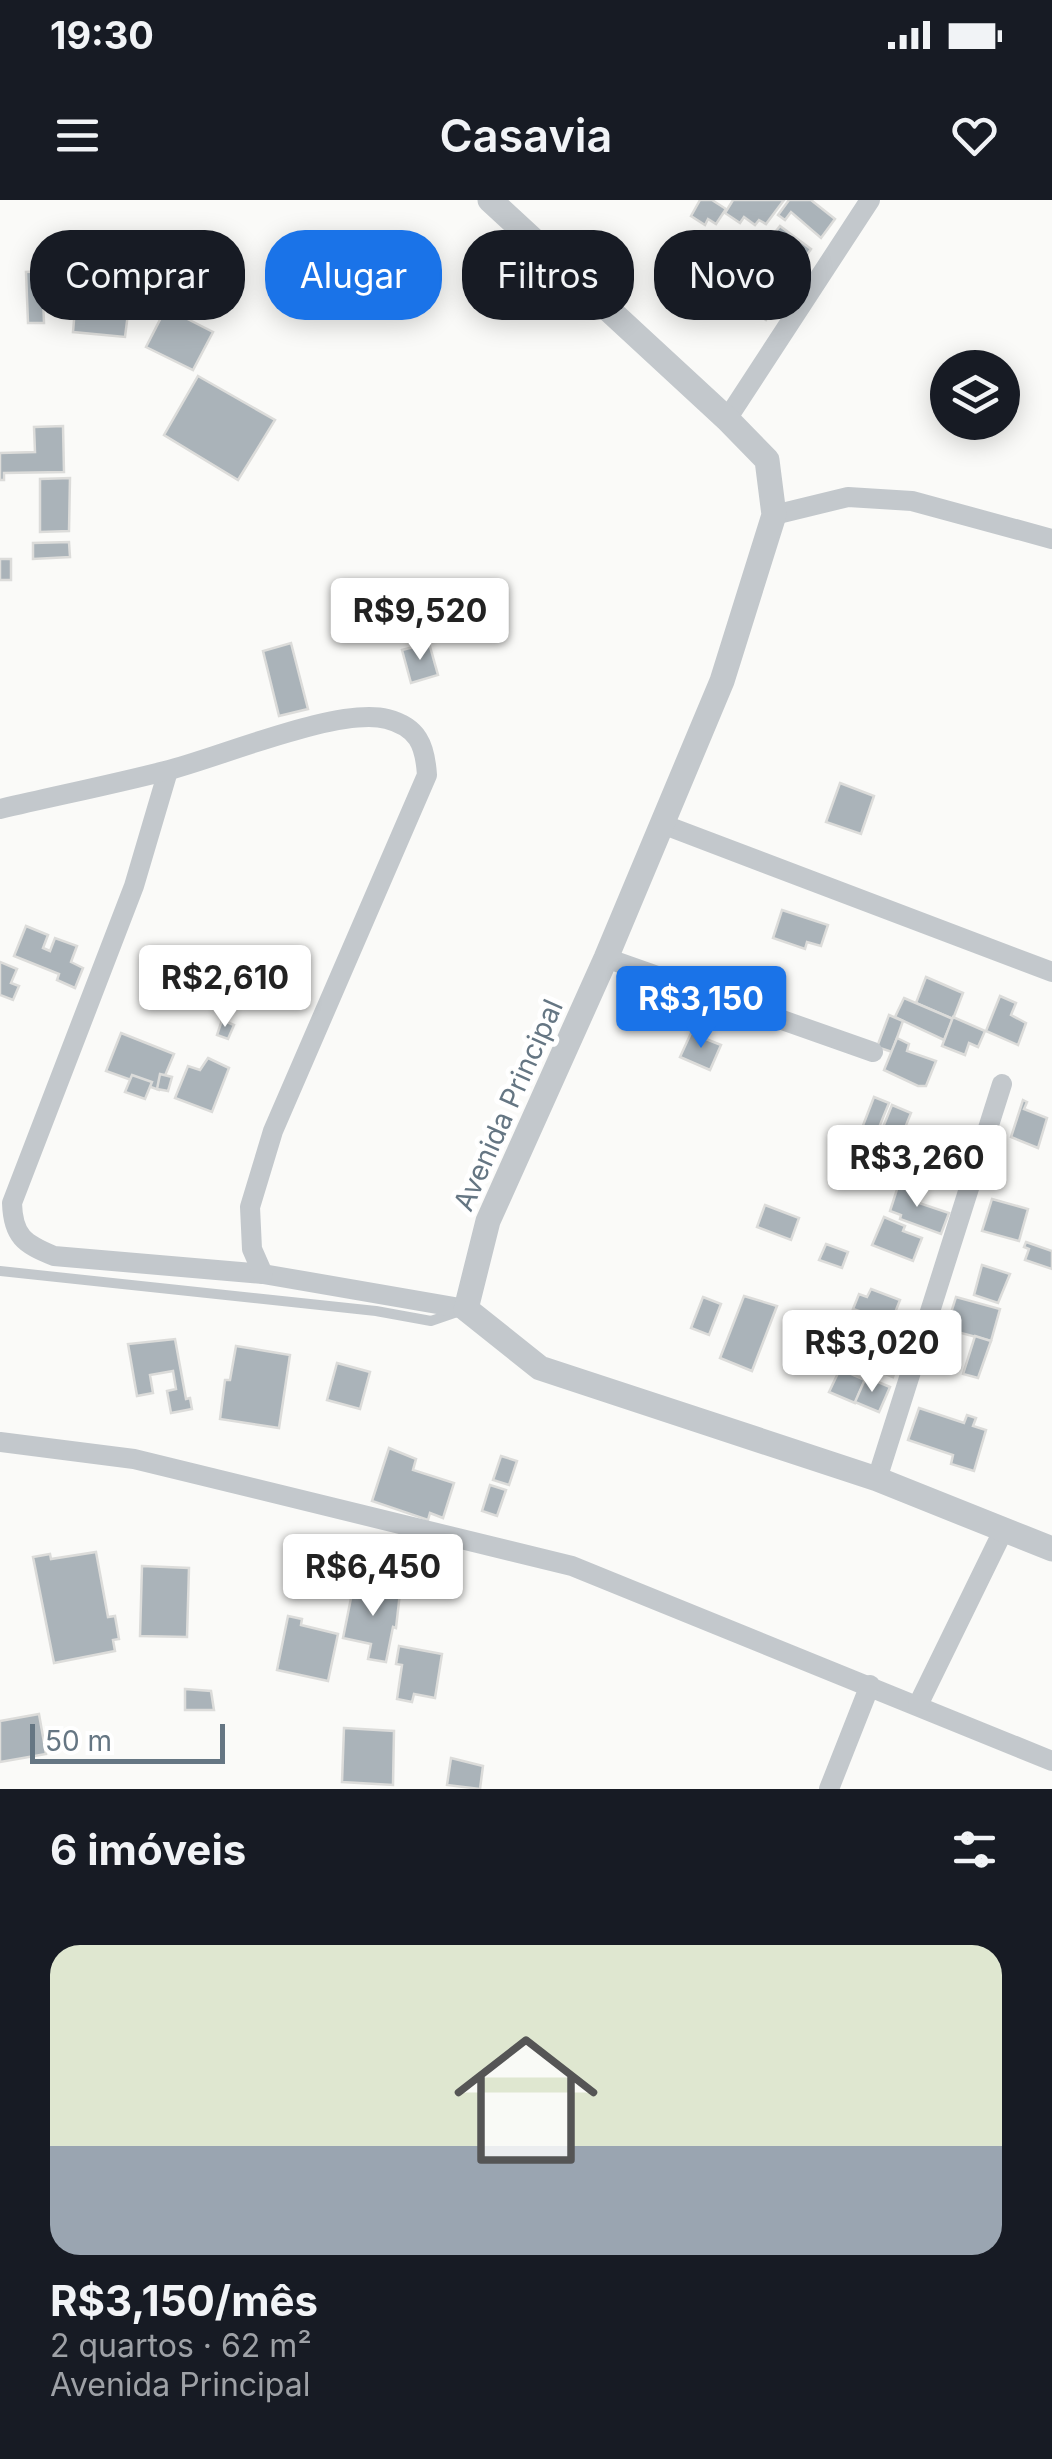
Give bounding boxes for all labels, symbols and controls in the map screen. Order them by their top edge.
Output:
text: 19:30 [50,12,154,58]
icon: menu [50,108,105,163]
text: Casavia [440,108,612,163]
icon: heart [947,108,1002,163]
chip: Comprar [30,230,245,320]
chip: Alugar [265,230,442,320]
chip: Filtros [462,230,634,320]
chip: Novo [654,230,811,320]
map controls [930,350,1020,440]
button: layers [930,350,1020,440]
pin: R$9,520 [328,578,512,663]
text: R$9,520 [353,591,487,630]
pin: R$2,610 [133,945,317,1030]
text: R$2,610 [161,958,289,997]
pin: R$3,150 [609,966,793,1051]
text: R$3,150 [638,979,764,1018]
street label: Avenida Principal [446,994,570,1216]
pin: R$3,260 [825,1125,1009,1210]
text: R$3,260 [849,1138,985,1177]
pin: R$3,020 [780,1310,964,1395]
text: R$3,020 [804,1323,940,1362]
pin: R$6,450 [281,1534,465,1619]
text: R$6,450 [305,1547,441,1586]
scale bar [30,1719,225,1764]
text: 50 m [45,1724,112,1758]
icon: filters [947,1822,1002,1877]
text: 6 imóveis [50,1824,246,1875]
icon: home [436,2010,616,2190]
text: R$3,150/mês [50,2275,318,2326]
text: 2 quartos · 62 m² [50,2326,312,2365]
text: Avenida Principal [50,2365,310,2404]

